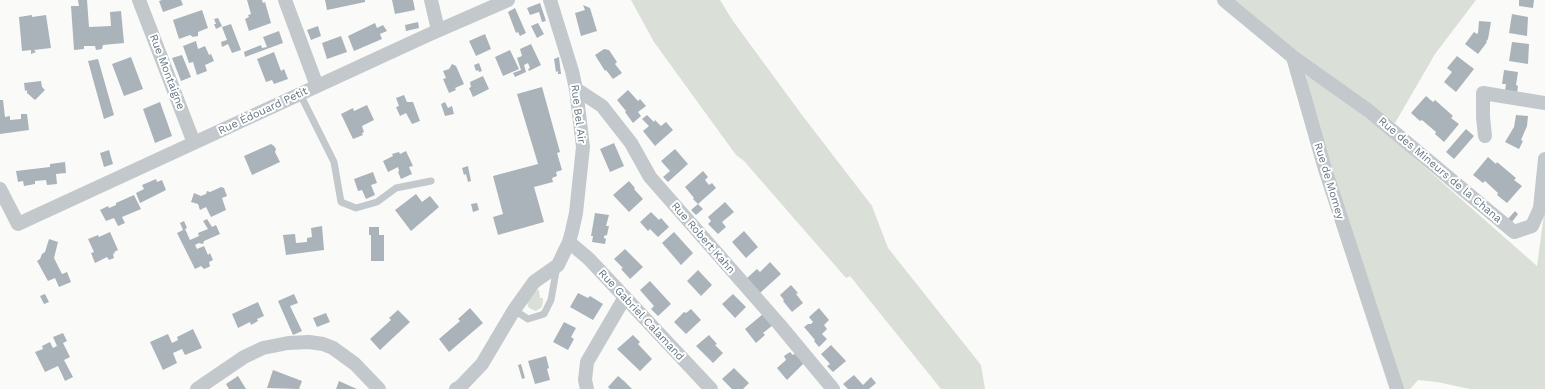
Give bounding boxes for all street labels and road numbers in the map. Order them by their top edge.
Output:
street label: Rue Montaigne [147,33,187,111]
street label: Rue Édouard Petit [216,84,310,138]
street label: Rue Bel Air [568,84,588,144]
street label: Rue des Mineurs de la Chana [1376,115,1504,225]
street label: Rue de Momey [1311,141,1347,221]
street label: Rue Robert Kahn [668,200,738,276]
street label: Rue Gabriel Calamand [595,267,687,363]

